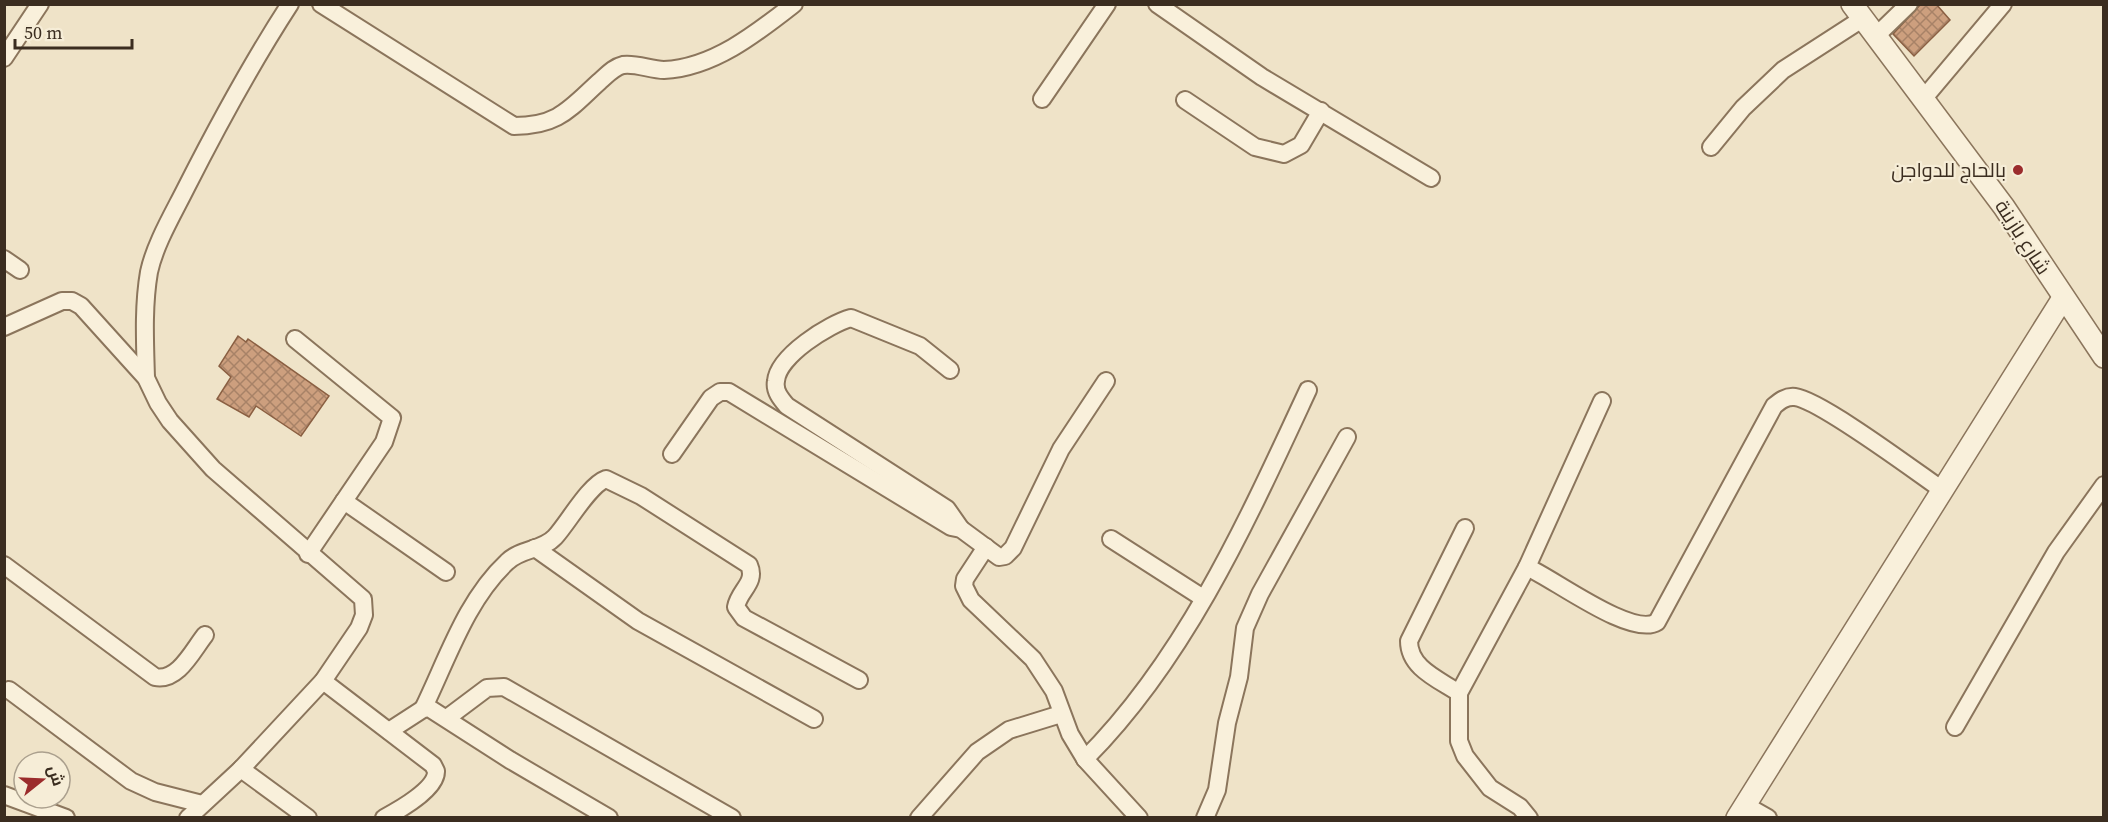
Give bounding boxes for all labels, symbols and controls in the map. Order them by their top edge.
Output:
scale bar [15,12,132,50]
text: 50 m [24,20,62,45]
place label: بالحاج للدواجن [1891,156,2006,184]
marker: بالحاج للدواجن [2011,163,2025,177]
street label: شارع بازينة [1988,194,2058,280]
north arrow [12,750,72,810]
text: ش [43,762,70,789]

